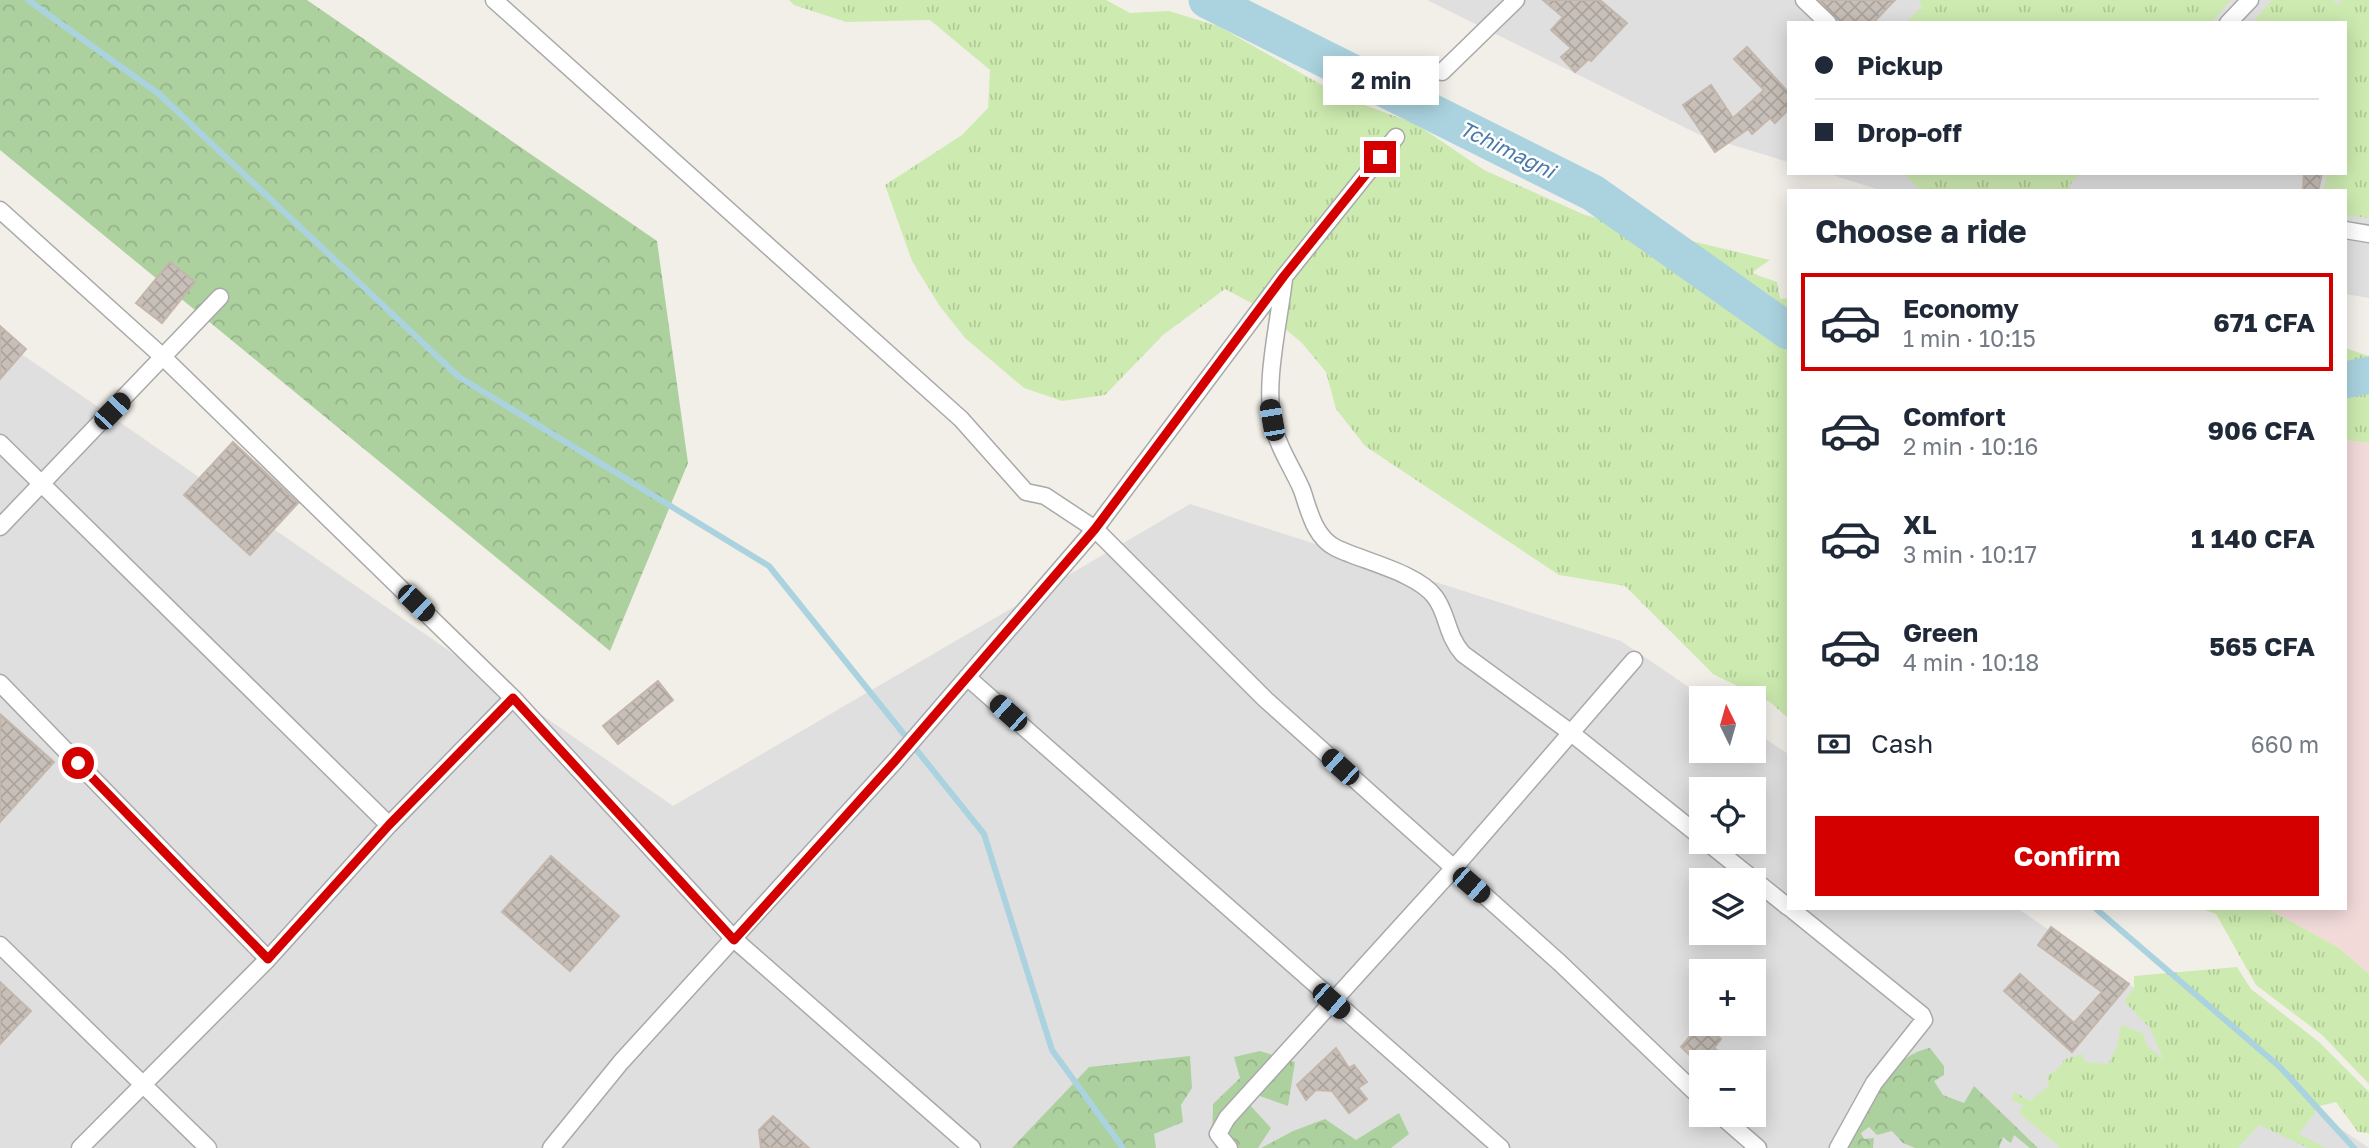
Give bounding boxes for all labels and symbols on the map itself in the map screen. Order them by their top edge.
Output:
callout: 2 min [1322,55,1438,104]
water label: Tchimagni [1455,115,1562,184]
route end [1364,141,1396,173]
car [90,389,135,433]
car [1259,397,1286,443]
car [394,581,439,625]
north arrow [1689,686,1766,763]
car [986,691,1031,735]
car [1318,745,1363,789]
route start [62,747,94,779]
car [1449,863,1494,907]
car [1309,979,1354,1023]

